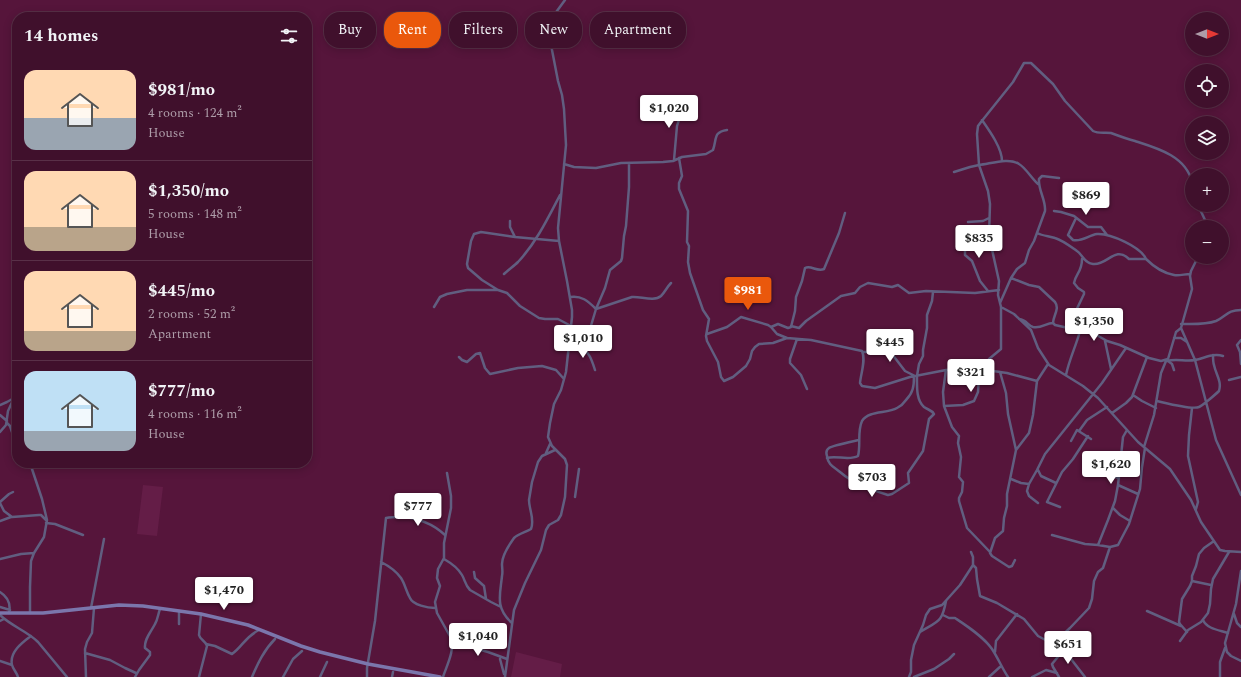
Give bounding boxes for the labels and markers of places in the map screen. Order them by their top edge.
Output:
pin: $1,020 [636,95,702,129]
pin: $869 [1062,182,1110,216]
pin: $835 [955,225,1003,259]
pin: $981 [724,277,772,311]
pin: $1,350 [1061,308,1127,342]
pin: $1,010 [550,325,616,359]
pin: $445 [866,329,914,363]
pin: $321 [947,359,995,393]
pin: $1,620 [1078,451,1144,485]
pin: $703 [848,464,896,498]
pin: $777 [394,493,442,527]
pin: $1,470 [191,577,257,611]
pin: $1,040 [445,623,511,657]
pin: $651 [1044,631,1092,665]

